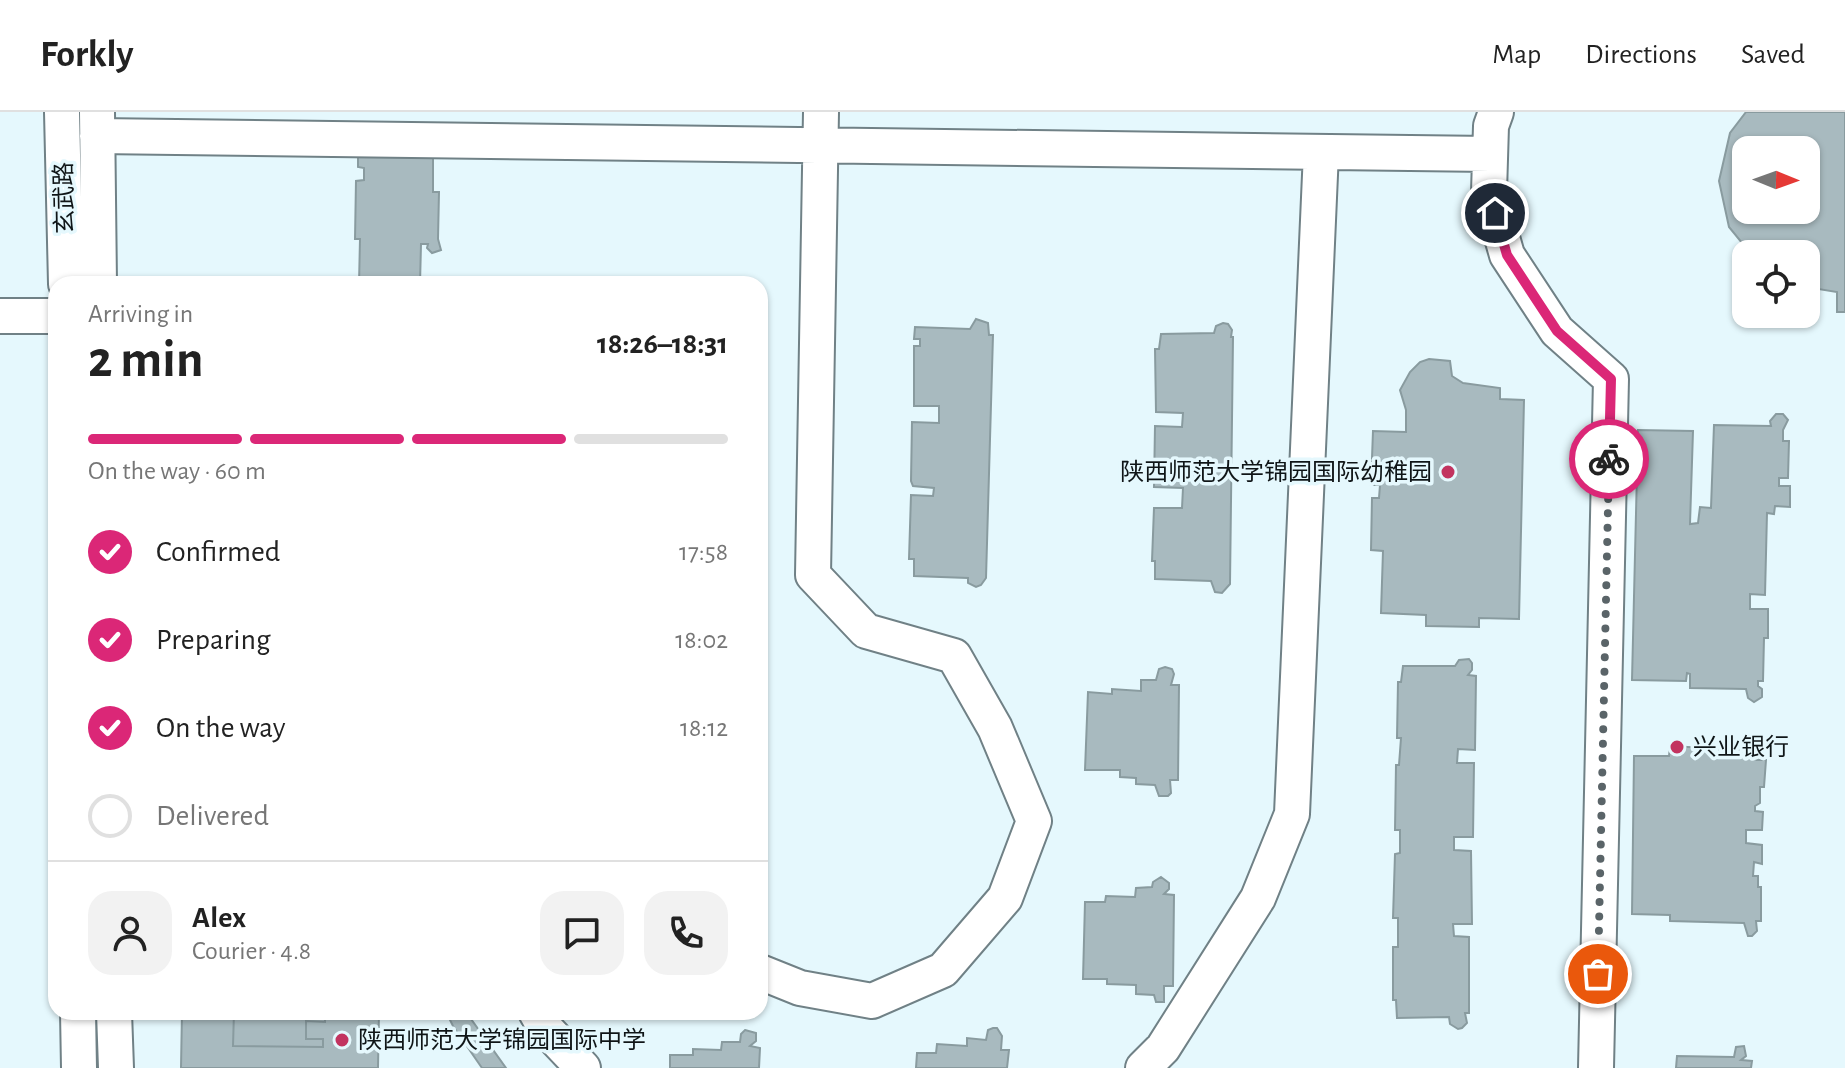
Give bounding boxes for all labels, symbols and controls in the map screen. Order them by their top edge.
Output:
text: Forkly [40,36,134,74]
text: Map [1492,41,1541,69]
text: Directions [1585,41,1697,69]
text: Saved [1741,41,1805,69]
north arrow [1732,136,1820,224]
map controls [1732,136,1820,328]
street label: 玄武路 [50,162,78,234]
pin [1461,179,1529,247]
icon: home [1473,191,1517,235]
button: locate [1732,240,1820,328]
text: Arriving in [88,301,193,327]
text: 18:26–18:31 [597,329,728,359]
text: 2 min [88,334,203,386]
courier [1569,419,1649,499]
icon: bike [1587,437,1631,481]
text: On the way · 60 m [88,458,266,484]
place label: 陕西师范大学锦园国际幼稚园 [1120,459,1432,485]
marker: 陕西师范大学锦园国际幼稚园 [1439,463,1457,481]
icon: check [88,530,132,574]
text: Confirmed [156,537,280,567]
text: 17:58 [679,539,728,565]
icon: check [88,618,132,662]
text: Preparing [156,625,271,655]
text: 18:02 [675,627,728,653]
icon: check [88,706,132,750]
text: On the way [156,713,285,743]
text: 18:12 [680,715,728,741]
place label: 兴业银行 [1693,734,1789,760]
marker: 兴业银行 [1668,738,1686,756]
text: Delivered [156,801,269,831]
button: person [88,891,172,975]
button: chat [540,891,624,975]
button: phone [644,891,728,975]
text: Alex [192,903,246,933]
text: Courier · 4.8 [192,938,311,964]
pin [1564,940,1632,1008]
icon: bag [1576,952,1620,996]
place label: 陕西师范大学锦园国际中学 [358,1027,646,1053]
marker: 陕西师范大学锦园国际中学 [333,1031,351,1049]

